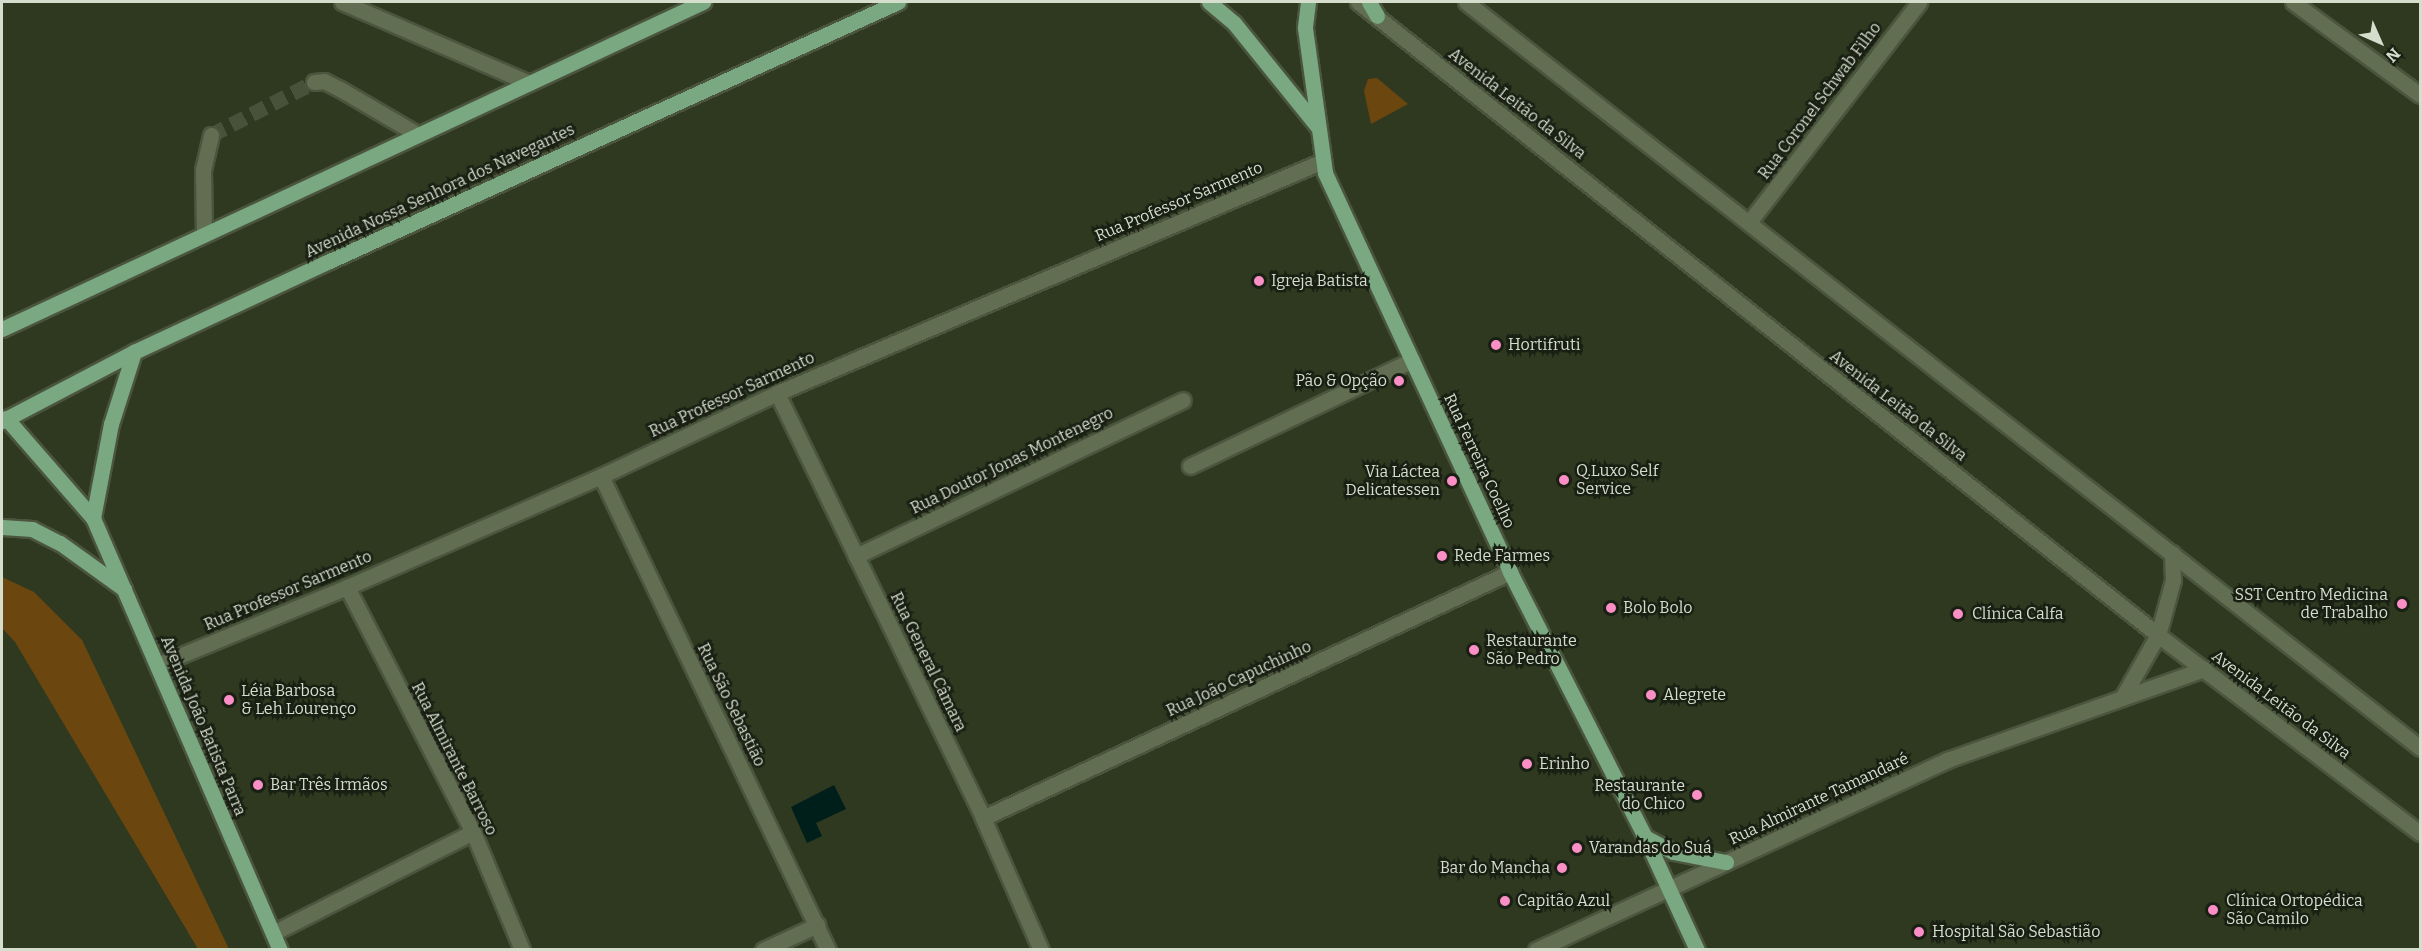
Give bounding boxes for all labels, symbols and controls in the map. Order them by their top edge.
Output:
north arrow [2350,12,2410,72]
street label: Rua Coronel Schwab Filho [1755,19,1885,183]
street label: Avenida Leitão da Silva [1445,44,1589,164]
text: N [2382,44,2404,66]
street label: Avenida Nossa Senhora dos Navegantes [302,120,578,262]
street label: Rua Professor Sarmento [1092,158,1266,246]
place label: Igreja Batista [1271,271,1368,291]
marker: Igreja Batista [1252,274,1266,288]
place label: Hortifruti [1508,335,1581,355]
marker: Hortifruti [1489,338,1503,352]
street label: Avenida Leitão da Silva [1826,346,1970,466]
street label: Rua Professor Sarmento [646,348,818,442]
place label: Pão & Opção [1295,371,1387,391]
marker: Pão & Opção [1392,374,1406,388]
street label: Rua Ferreira Coelho [1439,391,1519,531]
street label: Rua Doutor Jonas Montenegro [908,404,1116,518]
place label: Q.Luxo Self Service [1576,461,1658,499]
place label: Via Láctea Delicatessen [1345,462,1440,500]
marker: Q.Luxo Self Service [1557,473,1571,487]
marker: Via Láctea Delicatessen [1445,474,1459,488]
place label: Rede Farmes [1454,546,1550,566]
street label: Rua Professor Sarmento [201,547,375,635]
marker: Rede Farmes [1435,549,1449,563]
place label: SST Centro Medicina de Trabalho [2234,585,2388,623]
street label: Rua General Câmara [886,589,970,735]
marker: SST Centro Medicina de Trabalho [2393,595,2411,613]
place label: Bolo Bolo [1623,598,1692,618]
marker: Bolo Bolo [1604,601,1618,615]
place label: Clínica Calfa [1972,604,2064,624]
marker: Clínica Calfa [1949,605,1967,623]
place label: Restaurante São Pedro [1486,631,1577,669]
street label: Avenida João Batista Parra [156,633,250,819]
street label: Rua João Capuchinho [1163,637,1315,721]
street label: Rua São Sebastião [693,640,769,770]
marker: Restaurante São Pedro [1467,643,1481,657]
street label: Avenida Leitão da Silva [2208,647,2354,763]
street label: Rua Almirante Barroso [407,679,501,839]
place label: Léia Barbosa & Leh Lourenço [241,681,356,719]
place label: Alegrete [1663,685,1726,705]
marker: Alegrete [1644,688,1658,702]
marker: Léia Barbosa & Leh Lourenço [222,693,236,707]
street label: Rua Almirante Tamandaré [1726,749,1912,849]
place label: Erinho [1539,754,1590,774]
marker: Erinho [1520,757,1534,771]
place label: Bar Três Irmãos [270,775,388,795]
place label: Restaurante do Chico [1594,776,1685,814]
marker: Bar Três Irmãos [251,778,265,792]
marker: Restaurante do Chico [1690,788,1704,802]
place label: Varandas do Suá [1589,838,1712,858]
marker: Varandas do Suá [1570,841,1584,855]
place label: Bar do Mancha [1440,858,1550,878]
marker: Bar do Mancha [1555,861,1569,875]
place label: Capitão Azul [1517,891,1610,911]
place label: Clínica Ortopédica São Camilo [2226,891,2363,929]
marker: Capitão Azul [1498,894,1512,908]
marker: Clínica Ortopédica São Camilo [2204,901,2222,919]
place label: Hospital São Sebastião [1932,922,2100,942]
marker: Hospital São Sebastião [1910,923,1928,941]

